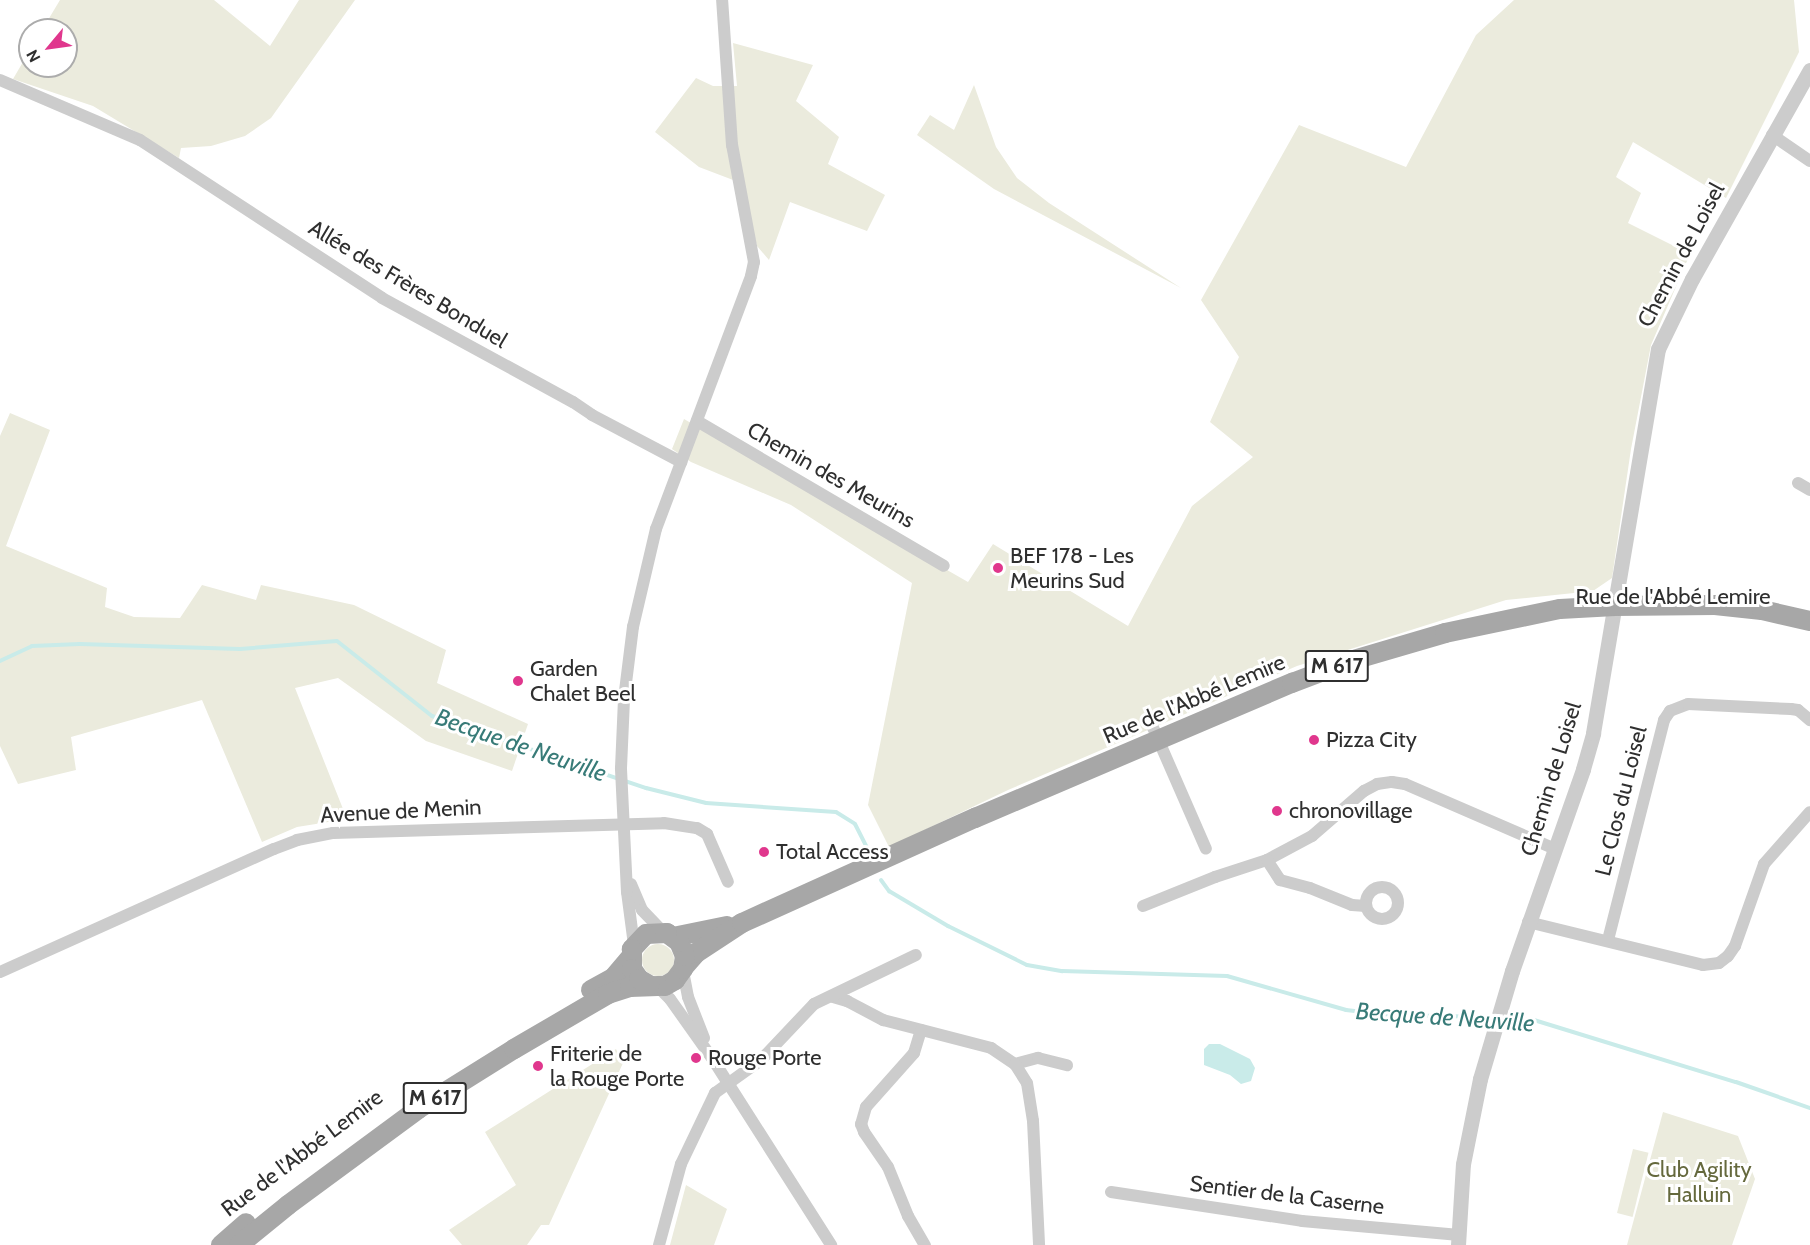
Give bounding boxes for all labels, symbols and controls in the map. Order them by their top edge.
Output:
north arrow [18,18,78,78]
text: N [23,46,45,66]
street label: Chemin de Loisel [1632,178,1730,332]
street label: Allée des Frères Bonduel [304,214,512,354]
street label: Chemin des Meurins [743,416,919,534]
place label: BEF 178 - Les Meurins Sud [1010,542,1134,594]
marker: BEF 178 - Les Meurins Sud [991,561,1005,575]
street label: Rue de l'Abbé Lemire [1575,584,1771,610]
road number: M 617 [1304,648,1370,684]
street label: Rue de l'Abbé Lemire [1099,649,1289,749]
place label: Garden Chalet Beel [530,655,636,706]
marker: Garden Chalet Beel [511,674,525,688]
street label: Chemin de Loisel [1515,699,1587,859]
water label: Becque de Neuville [432,702,610,788]
street label: Le Clos du Loisel [1590,723,1652,879]
place label: Pizza City [1326,727,1417,753]
marker: Pizza City [1307,733,1321,747]
street label: Avenue de Menin [320,794,482,828]
place label: chronovillage [1289,798,1413,824]
marker: chronovillage [1270,804,1284,818]
place label: Total Access [776,839,889,865]
marker: Total Access [757,845,771,859]
water label: Becque de Neuville [1355,996,1535,1038]
place label: Friterie de la Rouge Porte [550,1040,684,1092]
place label: Rouge Porte [708,1045,822,1071]
marker: Rouge Porte [689,1051,703,1065]
marker: Friterie de la Rouge Porte [531,1059,545,1073]
road number: M 617 [402,1080,468,1116]
street label: Rue de l'Abbé Lemire [216,1084,388,1222]
park label: Club Agility Halluin [1646,1156,1752,1208]
street label: Sentier de la Caserne [1188,1170,1386,1220]

